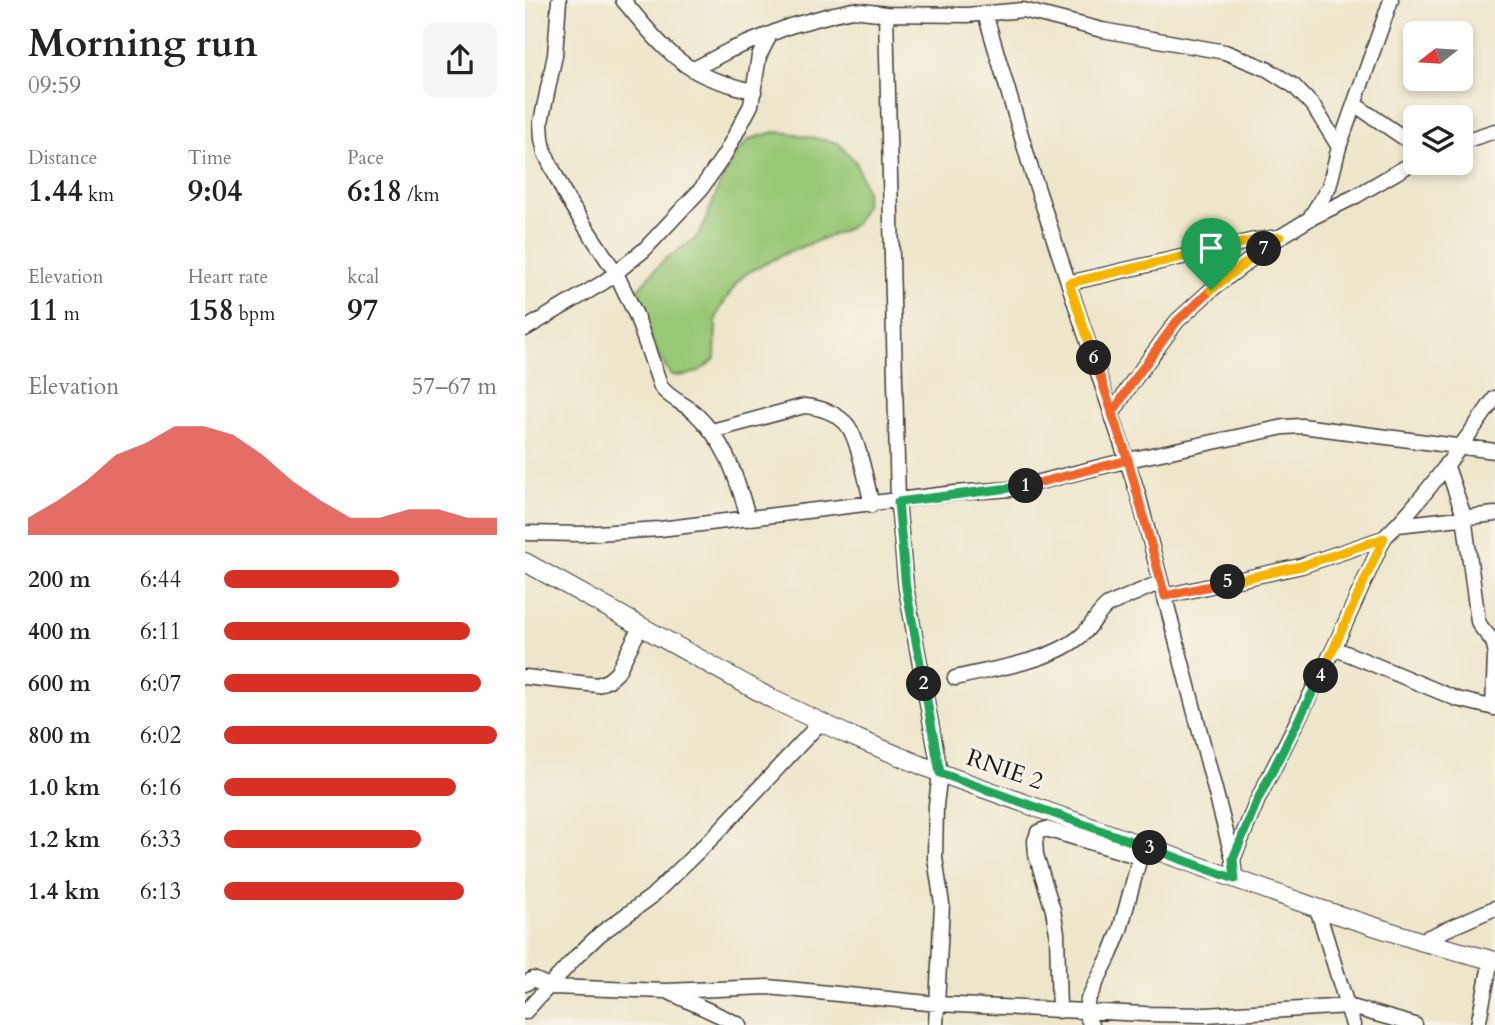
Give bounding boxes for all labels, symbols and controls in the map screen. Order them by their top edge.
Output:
text: Morning run [28,18,258,70]
north arrow [1403,21,1473,91]
map controls [1403,21,1473,175]
button: share [423,23,497,97]
text: 09:59 [28,70,81,101]
button: layers [1403,105,1473,175]
text: Distance [28,145,97,171]
text: Time [188,145,232,171]
text: Pace [347,145,384,171]
text: 1.44 [28,171,83,212]
text: 9:04 [188,171,242,212]
text: 6:18 [347,171,402,212]
text: km [83,182,114,208]
text: /km [402,182,440,208]
pin [1181,218,1241,290]
icon: arrive [1192,229,1230,267]
pin: 7 [1247,232,1281,266]
text: 7 [1259,235,1268,261]
text: Elevation [28,264,103,290]
text: Heart rate [188,264,268,290]
text: kcal [347,264,379,290]
text: 11 [28,290,59,331]
text: 158 [188,290,234,331]
text: 97 [347,290,378,331]
text: m [59,301,80,327]
text: bpm [234,301,275,327]
pin: 6 [1077,340,1111,376]
text: 6 [1089,344,1098,370]
text: Elevation [28,371,119,402]
text: 57–67 m [412,371,497,402]
pin: 1 [1009,468,1043,504]
text: 1 [1021,472,1030,498]
text: 200 m [28,564,91,595]
text: 6:44 [140,564,181,595]
pin: 5 [1211,564,1245,600]
text: 5 [1223,568,1232,594]
text: 400 m [28,616,91,647]
text: 6:11 [140,616,181,647]
pin: 4 [1303,658,1339,694]
text: 4 [1316,662,1325,688]
pin: 2 [907,666,941,702]
text: 600 m [28,668,91,699]
text: 6:07 [140,668,181,699]
text: 2 [919,670,928,696]
text: 800 m [28,720,91,751]
text: 6:02 [140,720,181,751]
street label: RNIE 2 [962,741,1047,798]
text: 1.0 km [28,772,100,803]
text: 6:16 [140,772,181,803]
text: 1.2 km [28,824,100,855]
text: 6:33 [140,824,181,855]
pin: 3 [1133,830,1167,866]
text: 3 [1145,834,1154,860]
text: 1.4 km [28,876,100,907]
text: 6:13 [140,876,181,907]

